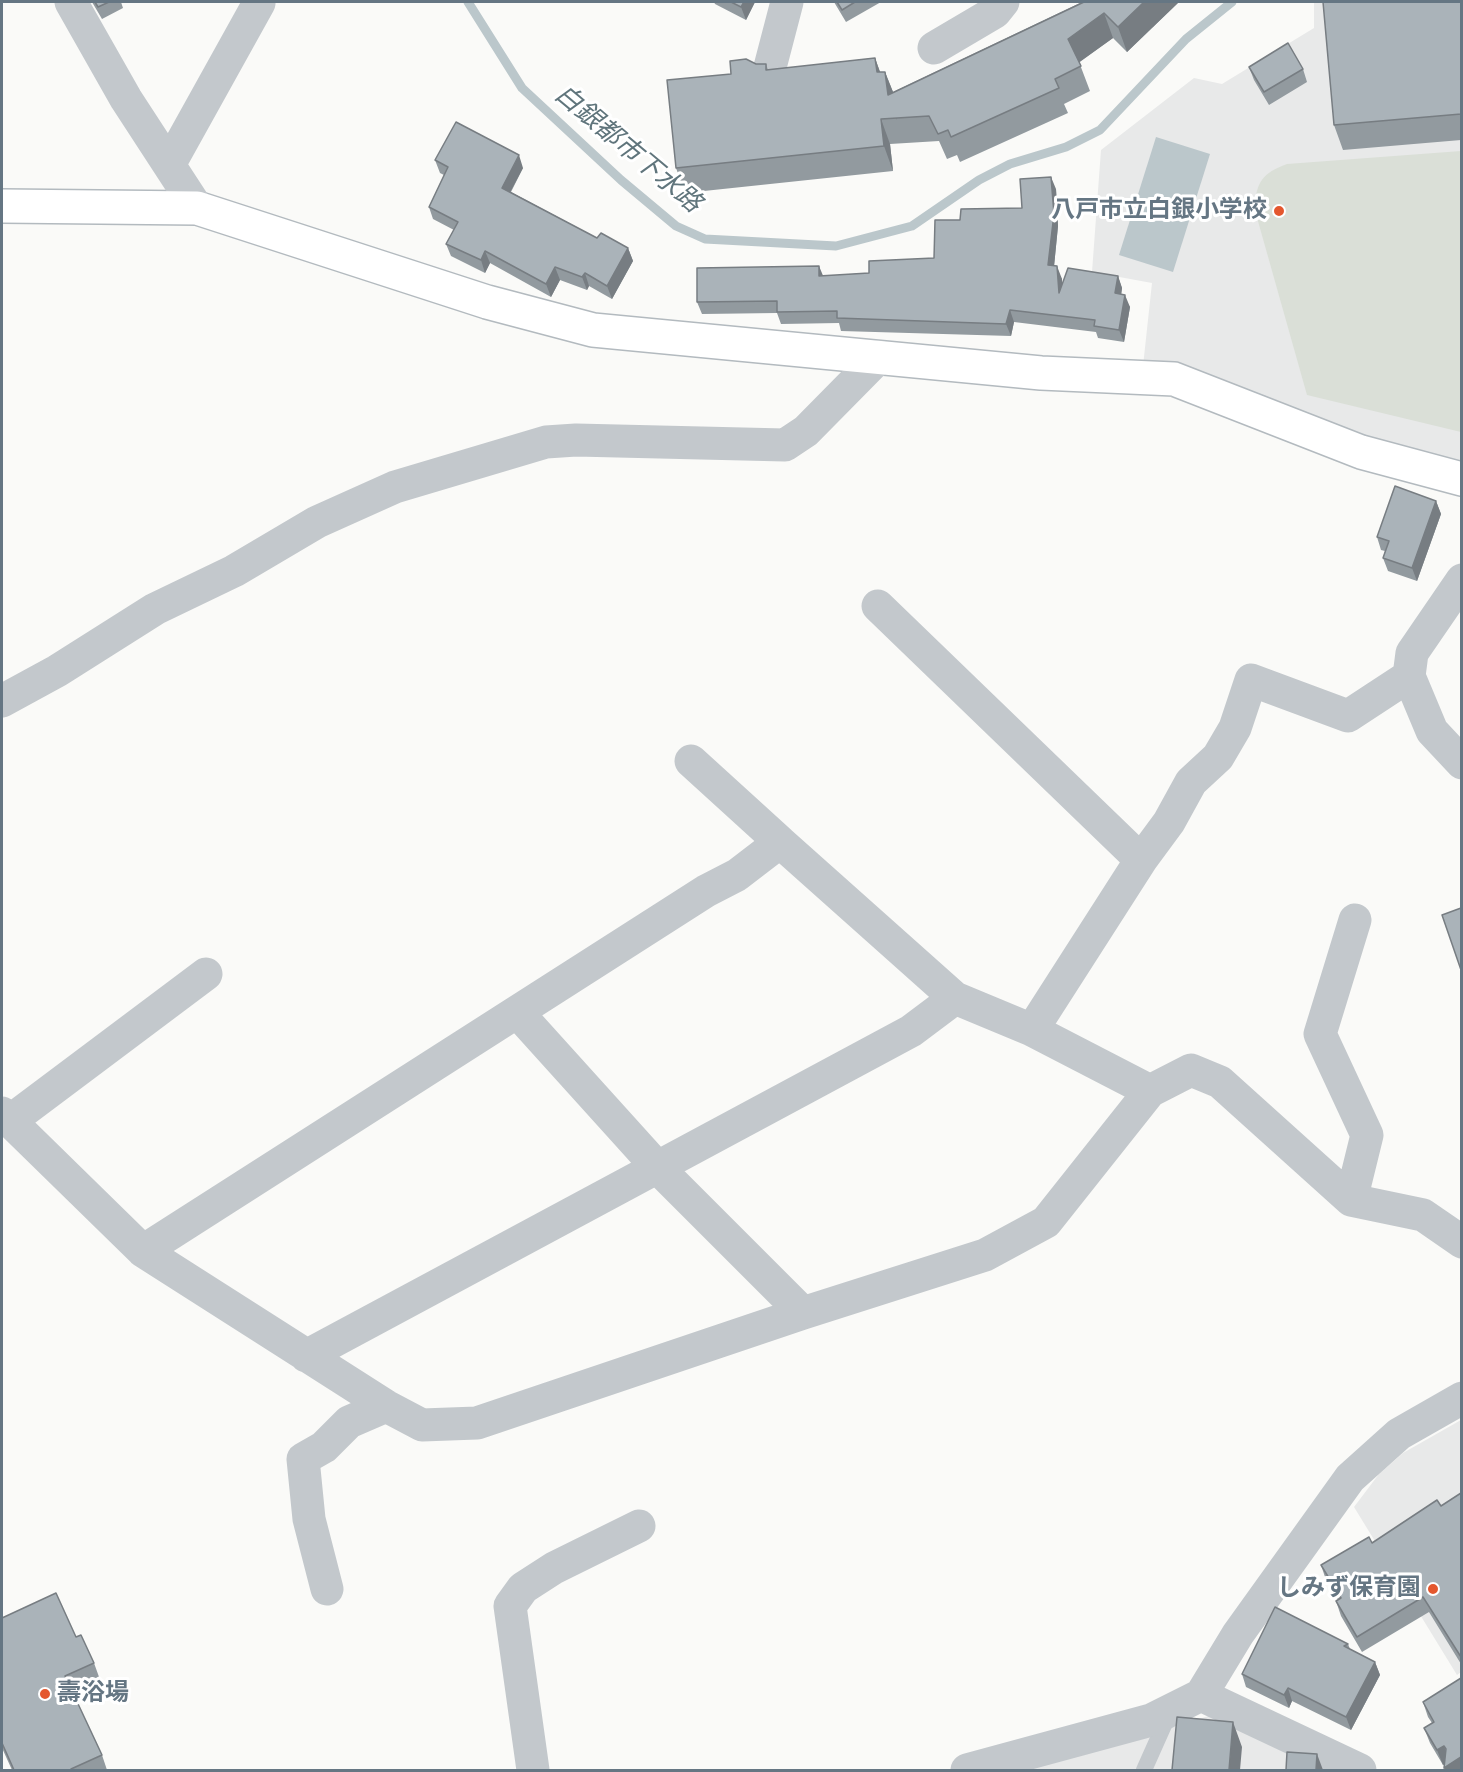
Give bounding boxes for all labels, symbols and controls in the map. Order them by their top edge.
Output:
water label: 白銀都市下水路 [547,80,707,220]
place label: 八戸市立白銀小学校 [1051,197,1267,225]
marker: 八戸市立白銀小学校 [1272,204,1286,218]
place label: しみず保育園 [1277,1575,1421,1603]
marker: しみず保育園 [1426,1582,1440,1596]
place label: 壽浴場 [57,1680,129,1708]
marker: 壽浴場 [38,1687,52,1701]

